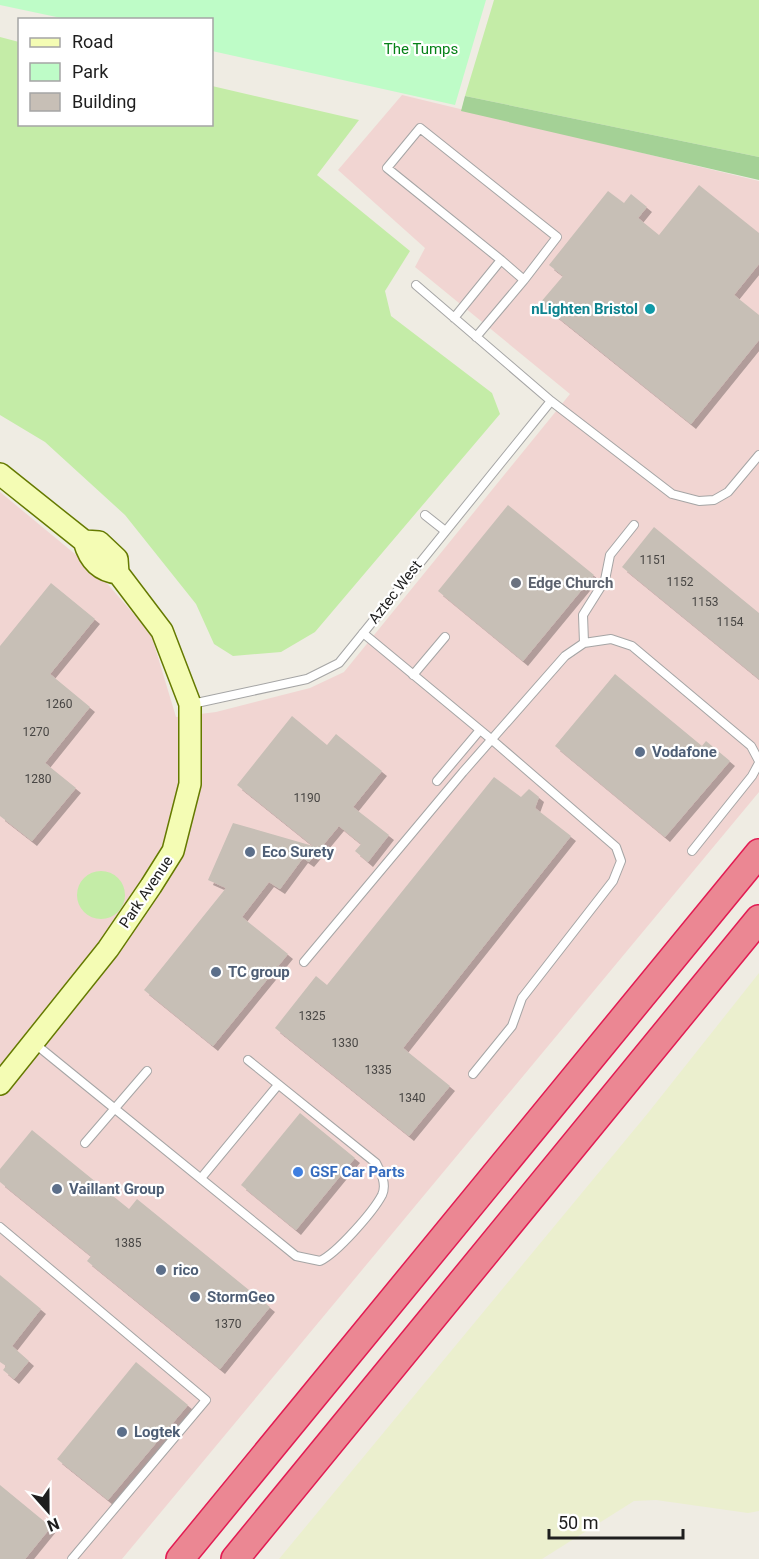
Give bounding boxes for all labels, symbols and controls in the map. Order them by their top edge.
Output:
legend [18,18,213,126]
text: Road [72,31,113,52]
park label: The Tumps [384,40,458,58]
text: Park [72,61,109,82]
text: Building [72,91,136,112]
place label: nLighten Bristol [531,300,638,318]
marker: nLighten Bristol [643,302,657,316]
house number: 1151 [640,553,666,567]
street label: Aztec West [365,557,425,627]
place label: Edge Church [528,574,613,592]
house number: 1152 [667,575,694,589]
marker: Edge Church [509,576,523,590]
house number: 1153 [692,595,718,609]
house number: 1154 [717,615,744,629]
house number: 1260 [46,697,73,711]
house number: 1270 [23,725,50,739]
place label: Vodafone [652,743,717,761]
marker: Vodafone [633,745,647,759]
house number: 1280 [25,772,52,786]
house number: 1190 [294,791,321,805]
place label: Eco Surety [262,843,334,861]
marker: Eco Surety [243,845,257,859]
street label: Park Avenue [115,853,177,931]
place label: TC group [228,963,290,981]
marker: TC group [209,965,223,979]
house number: 1325 [299,1009,326,1023]
house number: 1330 [332,1036,359,1050]
house number: 1335 [365,1063,392,1077]
house number: 1340 [399,1091,426,1105]
place label: GSF Car Parts [310,1163,405,1181]
marker: GSF Car Parts [291,1165,305,1179]
place label: Vaillant Group [69,1180,164,1198]
marker: Vaillant Group [50,1182,64,1196]
house number: 1385 [115,1236,142,1250]
place label: rico [173,1261,199,1279]
marker: rico [154,1263,168,1277]
place label: StormGeo [207,1288,275,1306]
marker: StormGeo [188,1290,202,1304]
house number: 1370 [215,1317,242,1331]
place label: Logtek [134,1423,181,1441]
marker: Logtek [115,1425,129,1439]
north arrow [18,1481,78,1541]
scale bar [549,1502,682,1540]
text: 50 m [558,1512,598,1533]
text: N [45,1514,62,1535]

